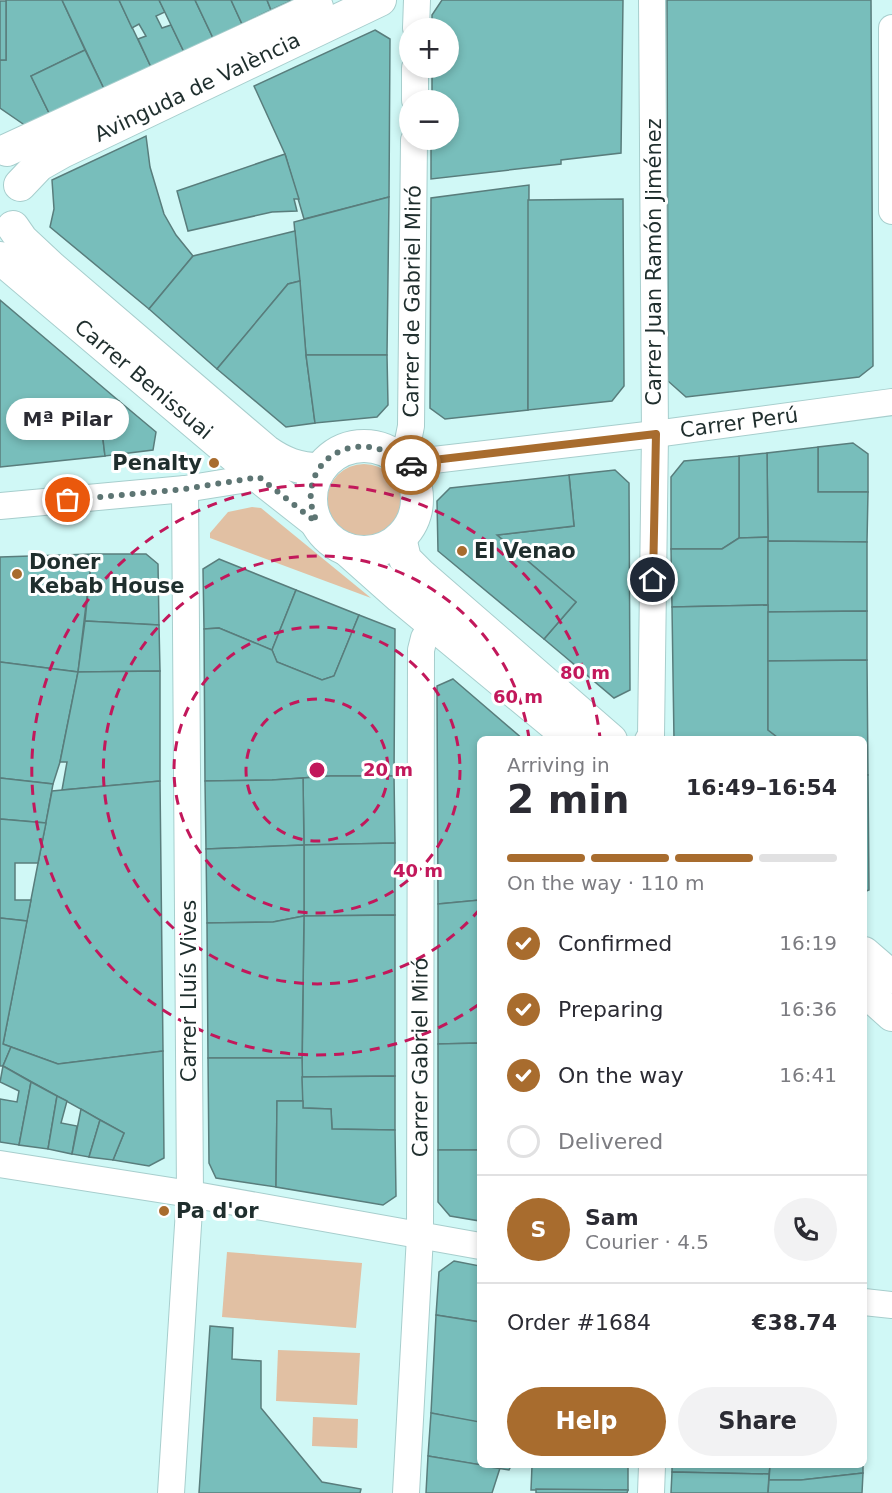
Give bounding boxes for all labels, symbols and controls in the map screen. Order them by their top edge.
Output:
map controls [399,18,459,150]
button: + [399,18,459,78]
street label: Avinguda de València [91,28,304,147]
button: − [399,90,459,150]
street label: Carrer Juan Ramón Jiménez [642,118,666,406]
street label: Carrer de Gabriel Miró [399,185,426,418]
street label: Carrer Benissuai [70,314,217,444]
callout: Mª Pilar [7,398,130,440]
street label: Carrer Perú [678,403,800,443]
text: Mª Pilar [23,407,112,431]
courier [381,435,441,495]
icon: car [395,449,428,482]
place label: Penalty [112,451,202,475]
marker: Penalty [207,456,221,470]
pin [42,474,93,525]
icon: bag [51,483,84,516]
place label: El Venao [474,539,576,563]
marker: El Venao [455,544,469,558]
place label: Doner Kebab House [29,550,184,598]
pin [627,554,678,605]
icon: home [636,563,669,596]
marker: Doner Kebab House [10,567,24,581]
text: 80 m [560,662,610,683]
text: 60 m [493,686,543,707]
text: Arriving in [507,753,610,777]
text: 20 m [363,759,413,780]
centre of rings [307,760,327,780]
text: 16:49–16:54 [686,775,837,800]
text: 2 min [507,777,629,822]
text: 40 m [393,860,443,881]
text: On the way · 110 m [507,871,705,895]
street label: Carrer Lluís Vives [177,900,201,1082]
icon: check [507,927,540,960]
text: Confirmed [558,931,672,956]
text: 16:19 [779,931,837,955]
street label: Carrer Gabriel Miró [408,958,432,1157]
icon: check [507,993,540,1026]
text: Preparing [558,997,664,1022]
text: 16:36 [779,997,837,1021]
icon: check [507,1059,540,1092]
text: On the way [558,1063,684,1088]
text: 16:41 [779,1063,837,1087]
text: Delivered [558,1129,663,1154]
button: phone [774,1198,837,1261]
place label: Pa d'or [176,1199,259,1223]
marker: Pa d'or [157,1204,171,1218]
text: Sam [585,1205,639,1230]
text: S [531,1217,546,1242]
text: Courier · 4.5 [585,1230,709,1254]
text: Order #1684 [507,1310,651,1335]
text: €38.74 [752,1310,837,1335]
button: Help [507,1387,666,1456]
button: Share [678,1387,837,1456]

